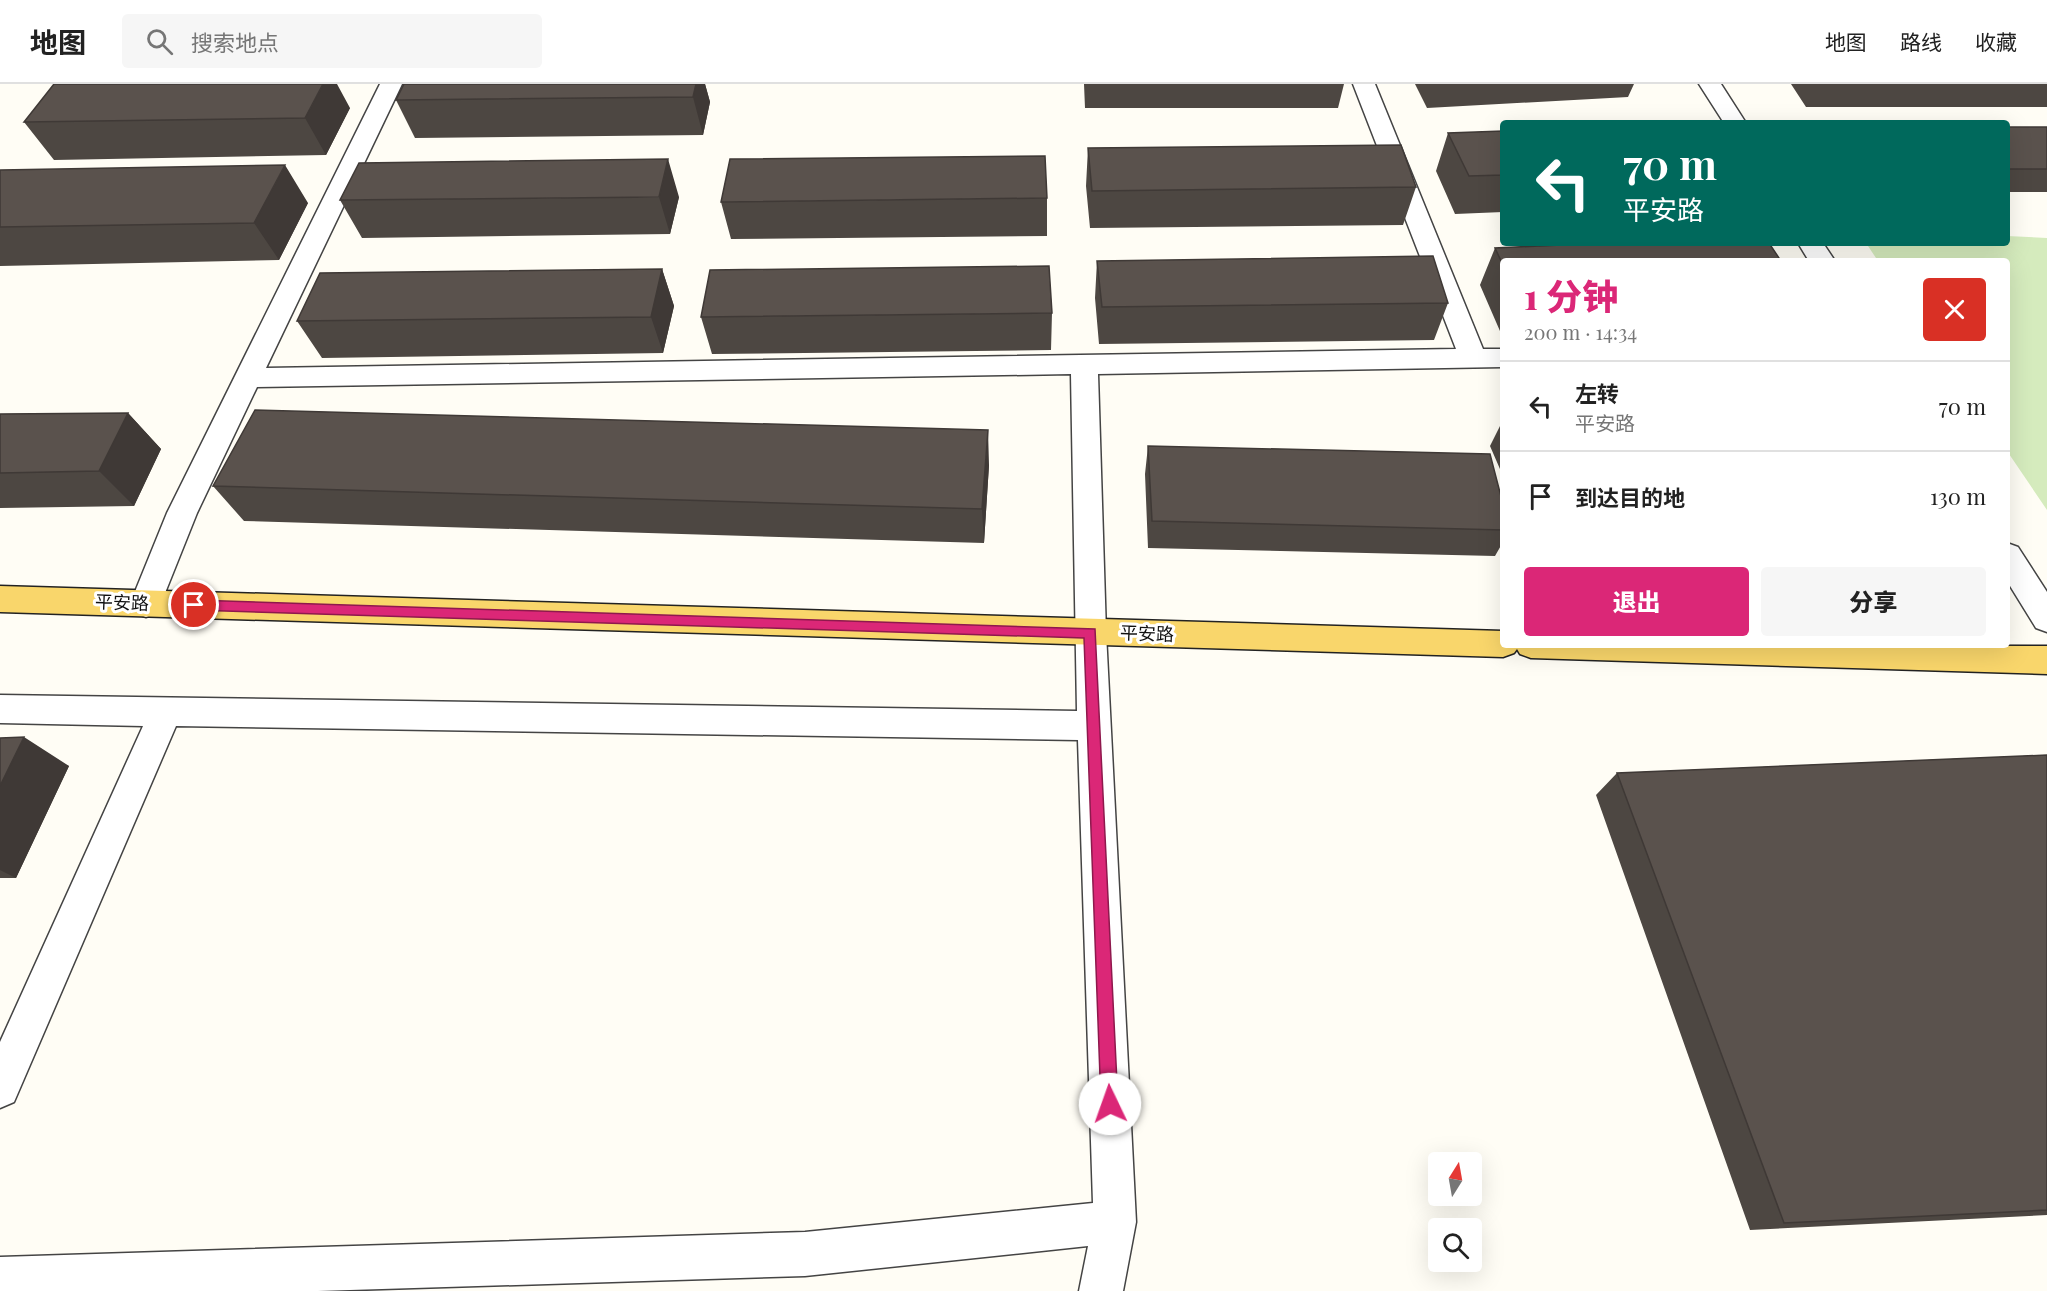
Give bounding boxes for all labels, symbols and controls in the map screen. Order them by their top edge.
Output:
search box [122,14,542,68]
text: 地图 [30,23,86,60]
icon: search [143,25,176,58]
text: 搜索地点 [191,27,279,57]
text: 地图 [1825,27,1867,55]
text: 路线 [1900,27,1942,55]
text: 收藏 [1975,27,2017,55]
text: 70 m [1623,135,1717,191]
icon: left [1524,144,1602,222]
text: 平安路 [1623,191,1704,227]
text: 1 分钟 [1524,271,1618,319]
button: close [1923,278,1986,341]
text: 200 m · 14:34 [1524,318,1637,345]
text: 左转 [1575,378,1619,408]
icon: left [1524,390,1557,423]
text: 70 m [1939,391,1986,421]
text: 平安路 [1575,409,1635,436]
icon: arrive [1524,480,1557,513]
text: 130 m [1930,481,1986,511]
text: 到达目的地 [1575,482,1685,512]
button: 退出 [1524,567,1749,636]
button: 分享 [1761,567,1986,636]
pin [168,579,219,630]
icon: arrive [177,588,210,621]
street label: 平安路 [95,589,149,615]
street label: 平安路 [1120,620,1174,646]
position arrow [1078,1072,1142,1136]
north arrow [1428,1152,1482,1206]
map controls [1428,1152,1482,1272]
button: search [1428,1218,1482,1272]

